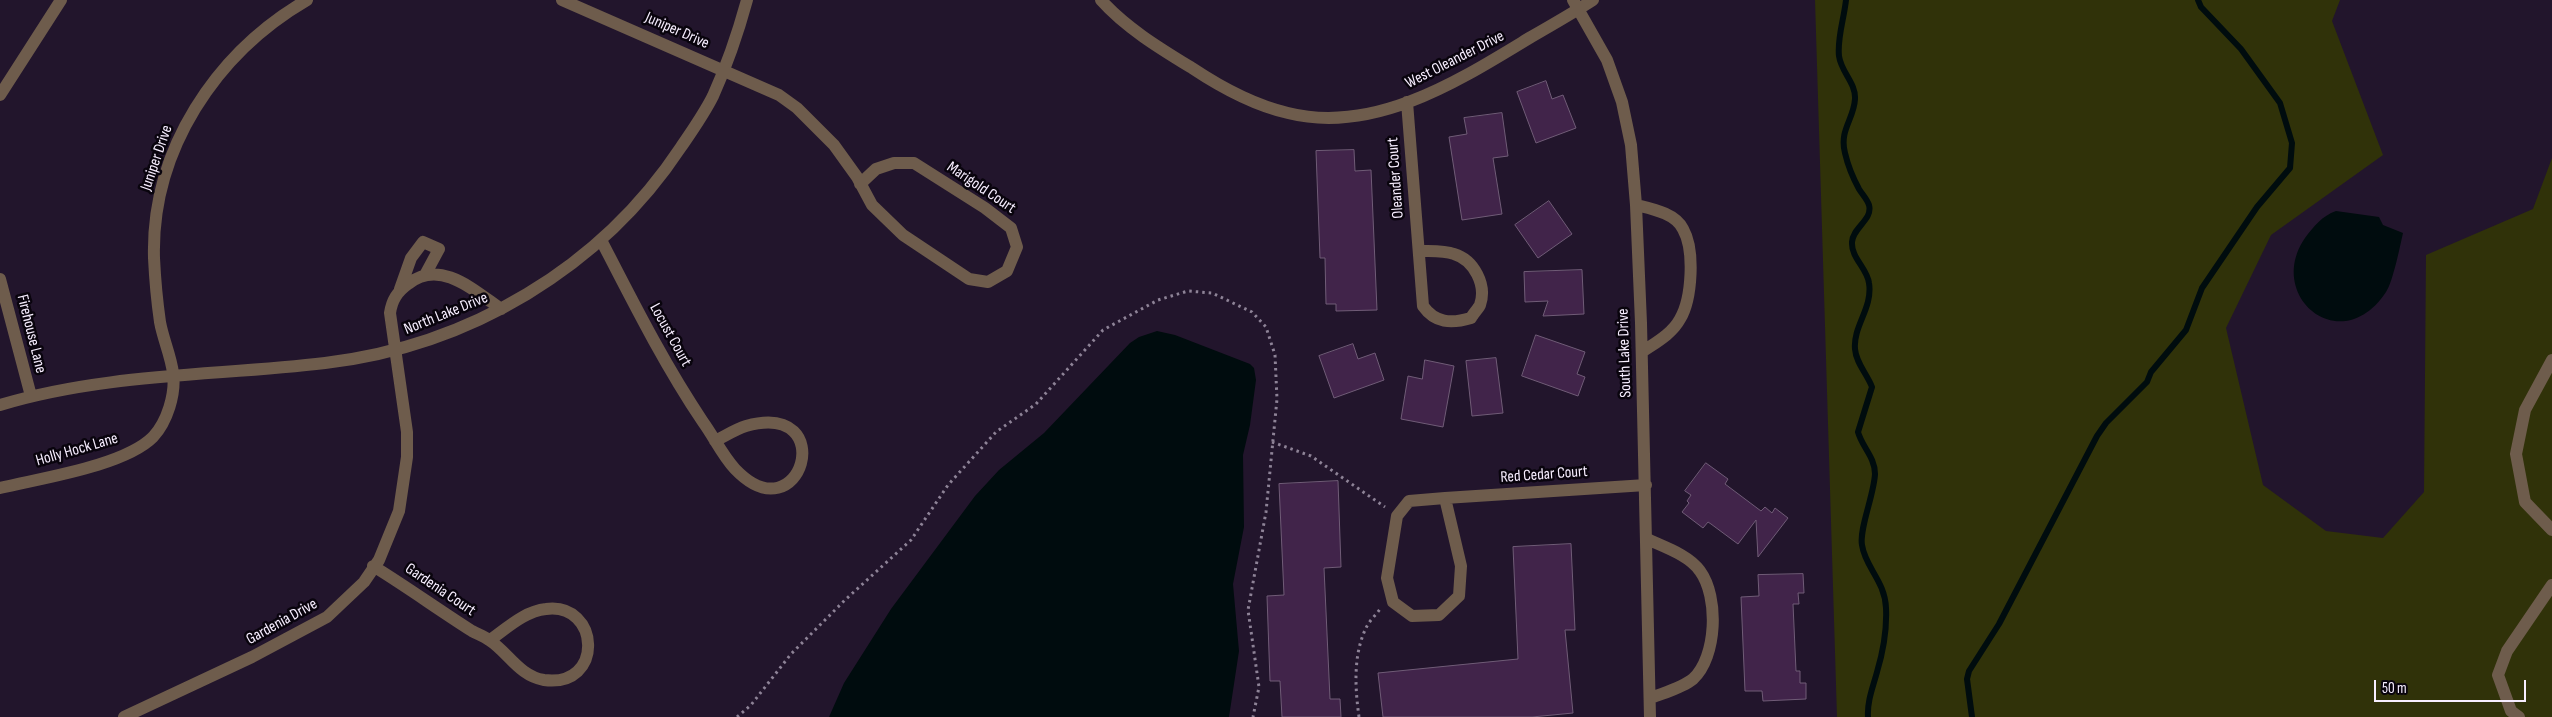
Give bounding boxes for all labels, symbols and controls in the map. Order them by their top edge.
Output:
street label: Juniper Drive [642,8,712,54]
street label: West Oleander Drive [1402,27,1508,93]
street label: Juniper Drive [137,123,177,193]
street label: Oleander Court [1384,137,1408,219]
street label: Marigold Court [943,158,1019,218]
street label: North Lake Drive [401,288,491,340]
street label: Firehouse Lane [12,293,50,375]
street label: Locust Court [645,300,695,370]
street label: South Lake Drive [1614,308,1636,398]
street label: Holly Hock Lane [34,429,120,471]
street label: Red Cedar Court [1500,462,1588,488]
street label: Gardenia Court [401,559,479,621]
street label: Gardenia Drive [243,595,321,649]
scale bar [2377,670,2530,702]
text: 50 m [2382,679,2407,698]

